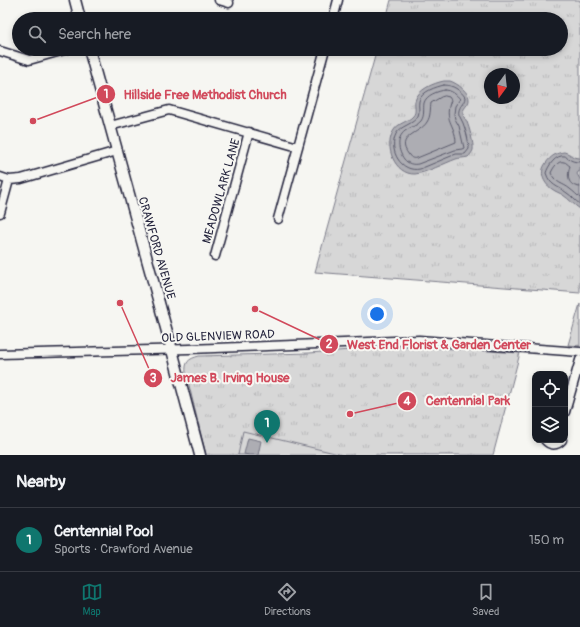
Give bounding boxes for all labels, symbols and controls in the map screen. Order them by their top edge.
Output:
search box [12,12,568,56]
icon: search [26,23,48,45]
text: Search here [58,25,131,44]
north arrow [484,68,520,104]
callout: Hillside Free Methodist Church [96,82,295,107]
text: 1 [104,87,108,102]
text: Hillside Free Methodist Church [123,87,287,103]
street label: MEADOWLARK LANE [199,137,244,245]
street label: CRAWFORD AVENUE [135,195,178,301]
your location [367,304,387,324]
street label: OLD GLENVIEW ROAD [161,327,275,346]
callout: West End Florist & Garden Center [319,332,538,357]
text: 2 [326,337,333,352]
text: West End Florist & Garden Center [347,337,531,353]
callout: James B. Irving House [143,365,298,390]
text: James B. Irving House [171,370,290,386]
text: 3 [150,371,157,386]
map controls [532,371,568,443]
button: locate [532,371,568,407]
callout: Centennial Park [397,388,518,413]
text: Centennial Park [426,393,511,409]
text: 4 [403,394,411,409]
button: layers [532,407,568,443]
pin: 1 [254,410,280,443]
text: Nearby [16,471,65,492]
text: Centennial Pool [54,522,153,541]
text: 1 [26,532,32,548]
text: 150 m [529,532,564,548]
text: Sports · Crawford Avenue [54,541,193,557]
tab: Map [81,581,103,618]
tab: Directions [264,581,311,618]
tab: Saved [472,581,499,618]

